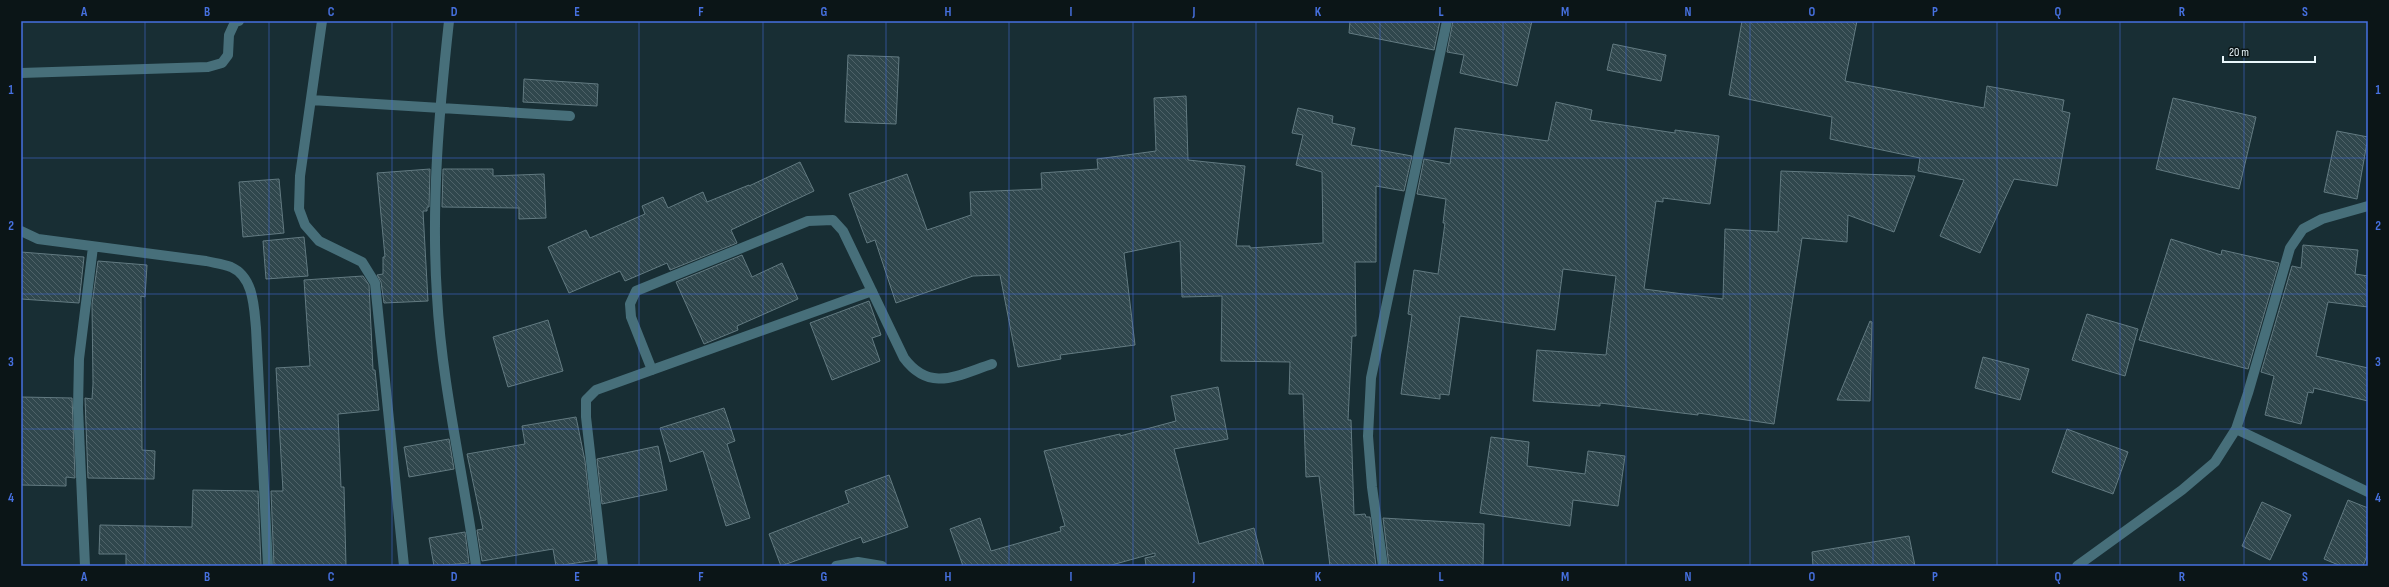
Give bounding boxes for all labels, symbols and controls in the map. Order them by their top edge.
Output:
text: A [80,4,88,20]
text: B [204,4,210,20]
text: C [328,4,335,20]
text: D [451,4,458,20]
text: E [574,4,580,20]
text: F [698,4,704,20]
text: G [821,4,828,20]
text: H [945,4,952,20]
text: I [1070,4,1073,20]
text: J [1192,4,1196,20]
text: K [1315,4,1322,20]
text: L [1438,4,1444,20]
text: M [1561,4,1569,20]
text: N [1685,4,1692,20]
text: O [1809,4,1816,20]
text: P [1932,4,1938,20]
text: Q [2055,4,2062,20]
text: R [2179,4,2186,20]
text: S [2302,4,2308,20]
scale bar [2223,38,2315,64]
text: 20 m [2229,45,2249,60]
text: 1 [8,82,14,98]
text: 1 [2375,82,2381,98]
text: 2 [8,218,14,234]
text: 2 [2375,218,2381,234]
text: 3 [8,354,14,370]
text: 3 [2375,354,2381,370]
text: 4 [8,490,14,506]
text: 4 [2375,490,2381,506]
text: A [80,569,88,585]
text: B [204,569,210,585]
text: C [328,569,335,585]
text: D [451,569,458,585]
text: E [574,569,580,585]
text: F [698,569,704,585]
text: G [821,569,828,585]
text: H [945,569,952,585]
text: I [1070,569,1073,585]
text: J [1192,569,1196,585]
text: K [1315,569,1322,585]
text: L [1438,569,1444,585]
text: M [1561,569,1569,585]
text: N [1685,569,1692,585]
text: O [1809,569,1816,585]
text: P [1932,569,1938,585]
text: Q [2055,569,2062,585]
text: R [2179,569,2186,585]
text: S [2302,569,2308,585]

